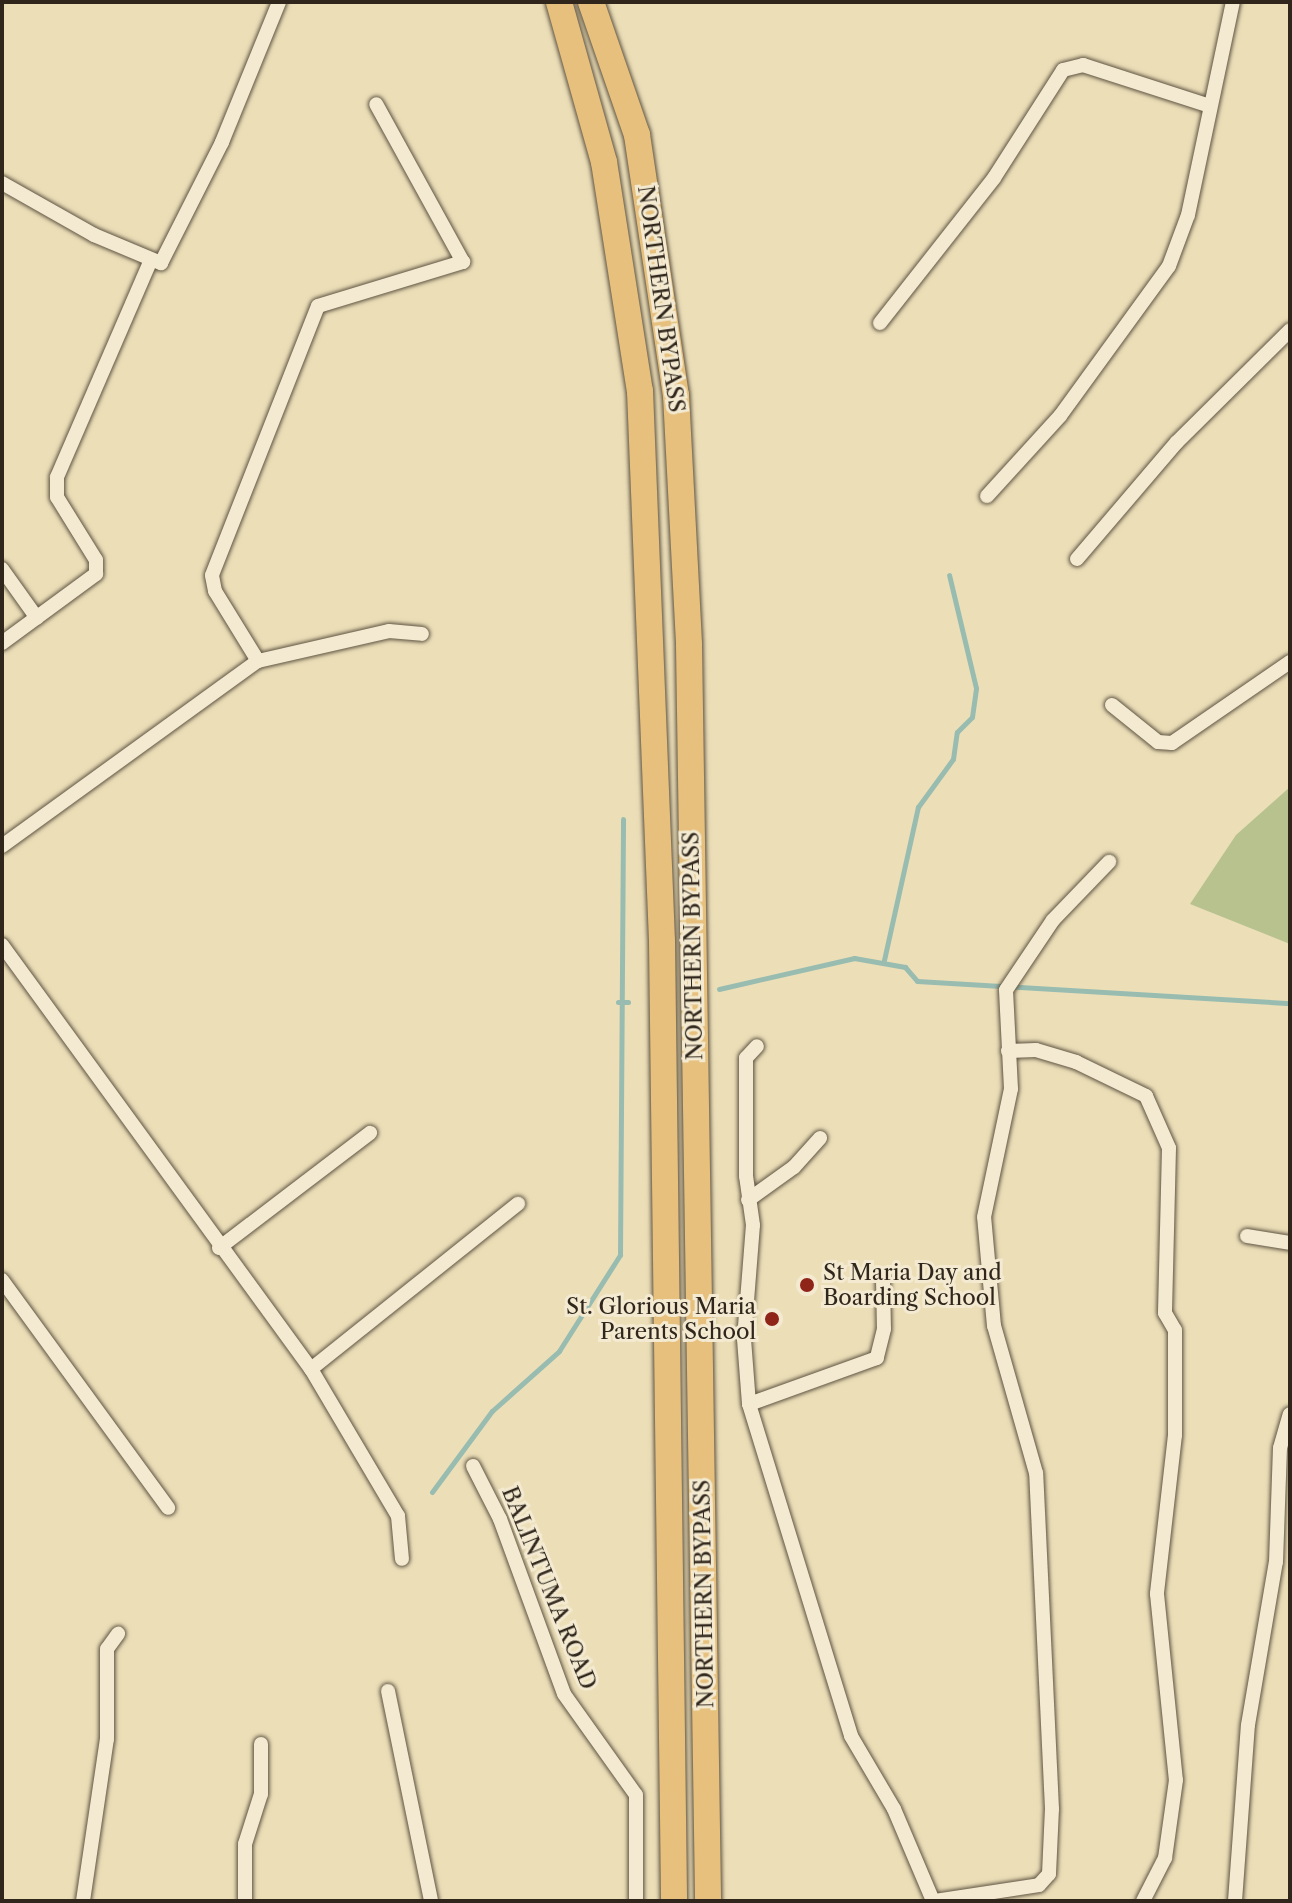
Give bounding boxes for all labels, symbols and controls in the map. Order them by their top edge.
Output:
street label: NORTHERN BYPASS [632,184,690,414]
street label: NORTHERN BYPASS [678,831,708,1061]
place label: St Maria Day and Boarding School [823,1259,1003,1310]
marker: St Maria Day and Boarding School [798,1276,816,1294]
place label: St. Glorious Maria Parents School [566,1293,756,1344]
marker: St. Glorious Maria Parents School [763,1310,781,1328]
street label: NORTHERN BYPASS [689,1479,719,1709]
street label: BALINTUMA ROAD [496,1482,602,1694]

